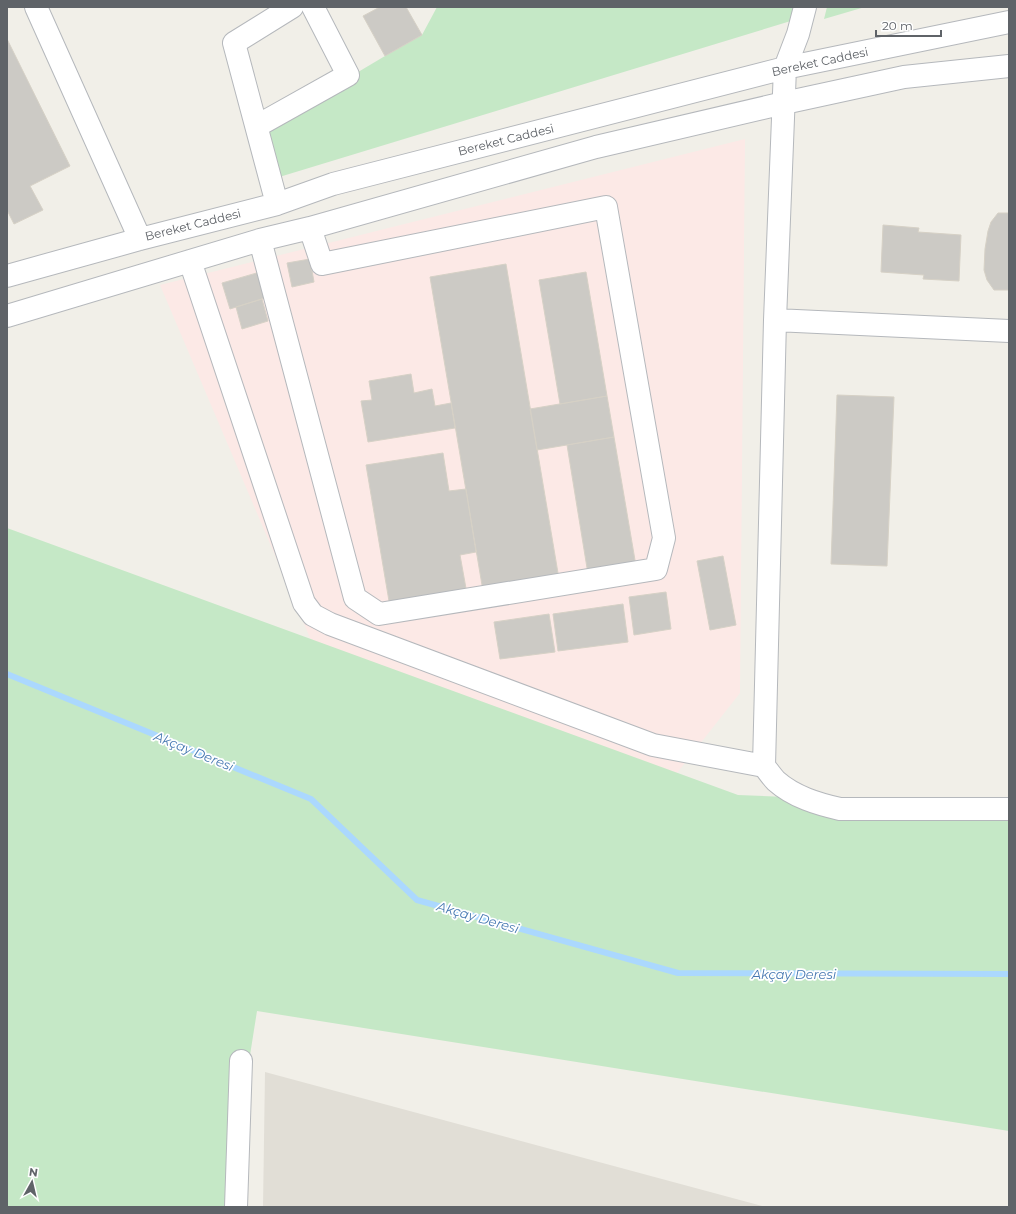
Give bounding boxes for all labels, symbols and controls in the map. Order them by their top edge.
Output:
scale bar [876,12,941,38]
text: 20 m [882,18,913,33]
street label: Bereket Caddesi [770,44,870,79]
street label: Bereket Caddesi [456,120,555,159]
street label: Bereket Caddesi [143,205,242,244]
water label: Akçay Deresi [151,727,237,774]
water label: Akçay Deresi [434,897,521,936]
water label: Akçay Deresi [751,966,837,982]
north arrow [12,1162,52,1202]
text: N [28,1165,39,1180]

